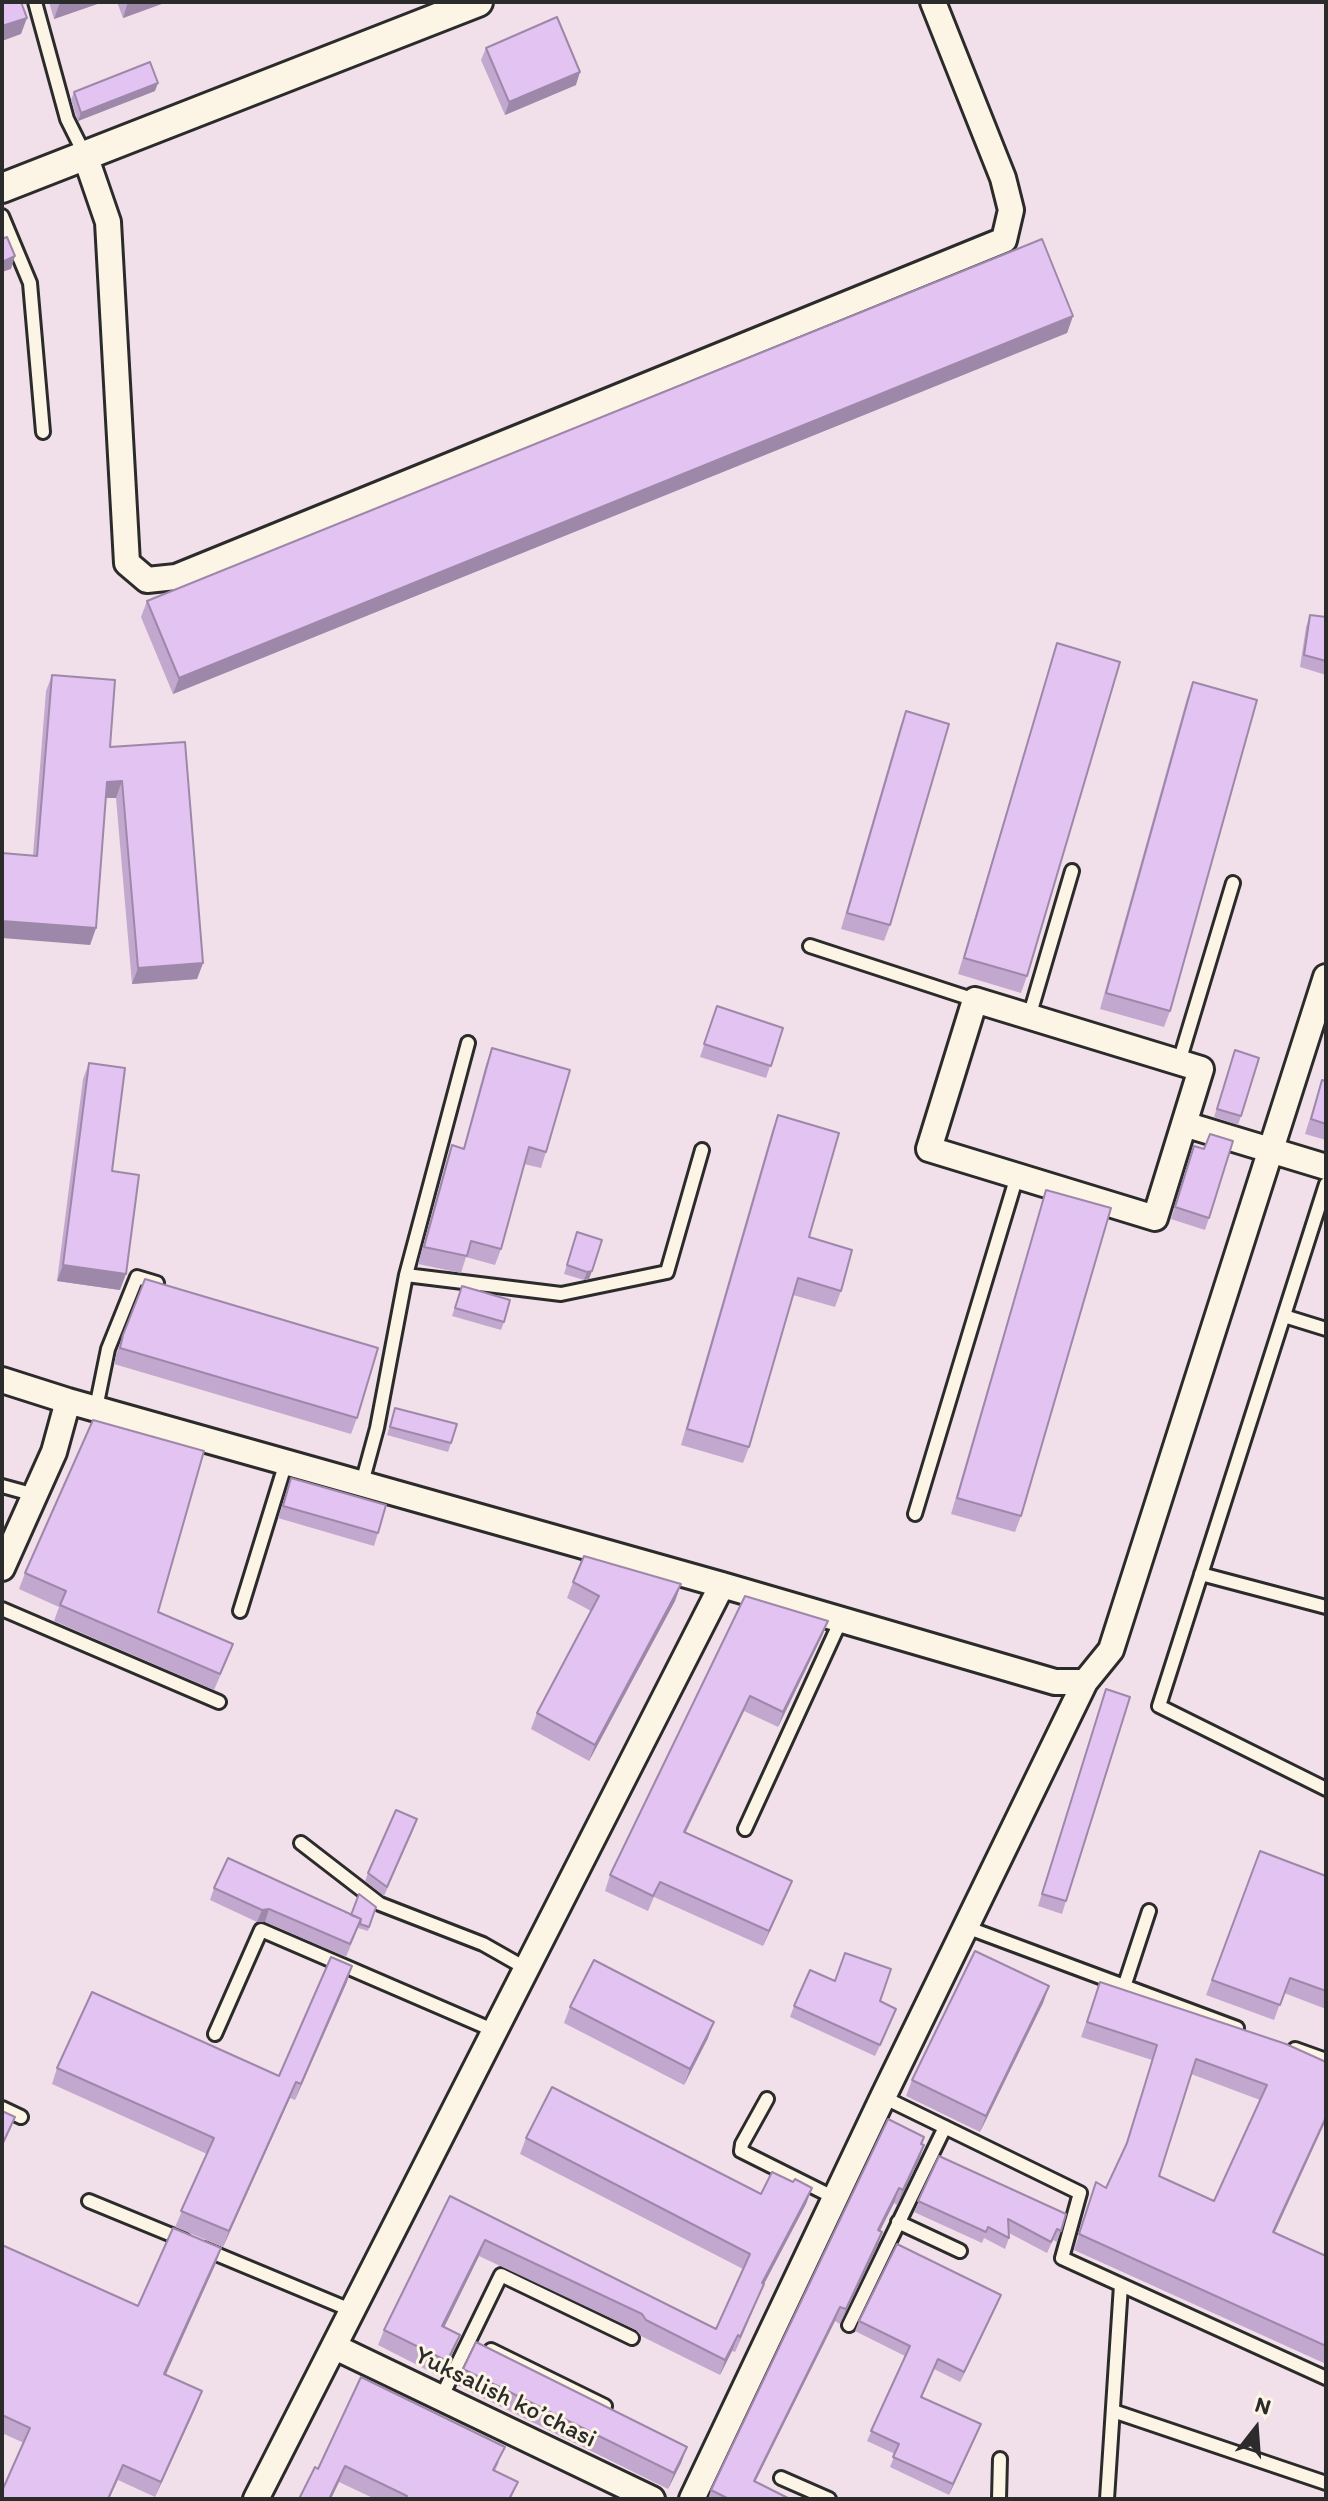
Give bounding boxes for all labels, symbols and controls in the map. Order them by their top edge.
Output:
street label: Yuksalish ko’chasi [409,2340,601,2456]
north arrow [1216,2389,1296,2469]
text: N [1252,2390,1274,2421]

